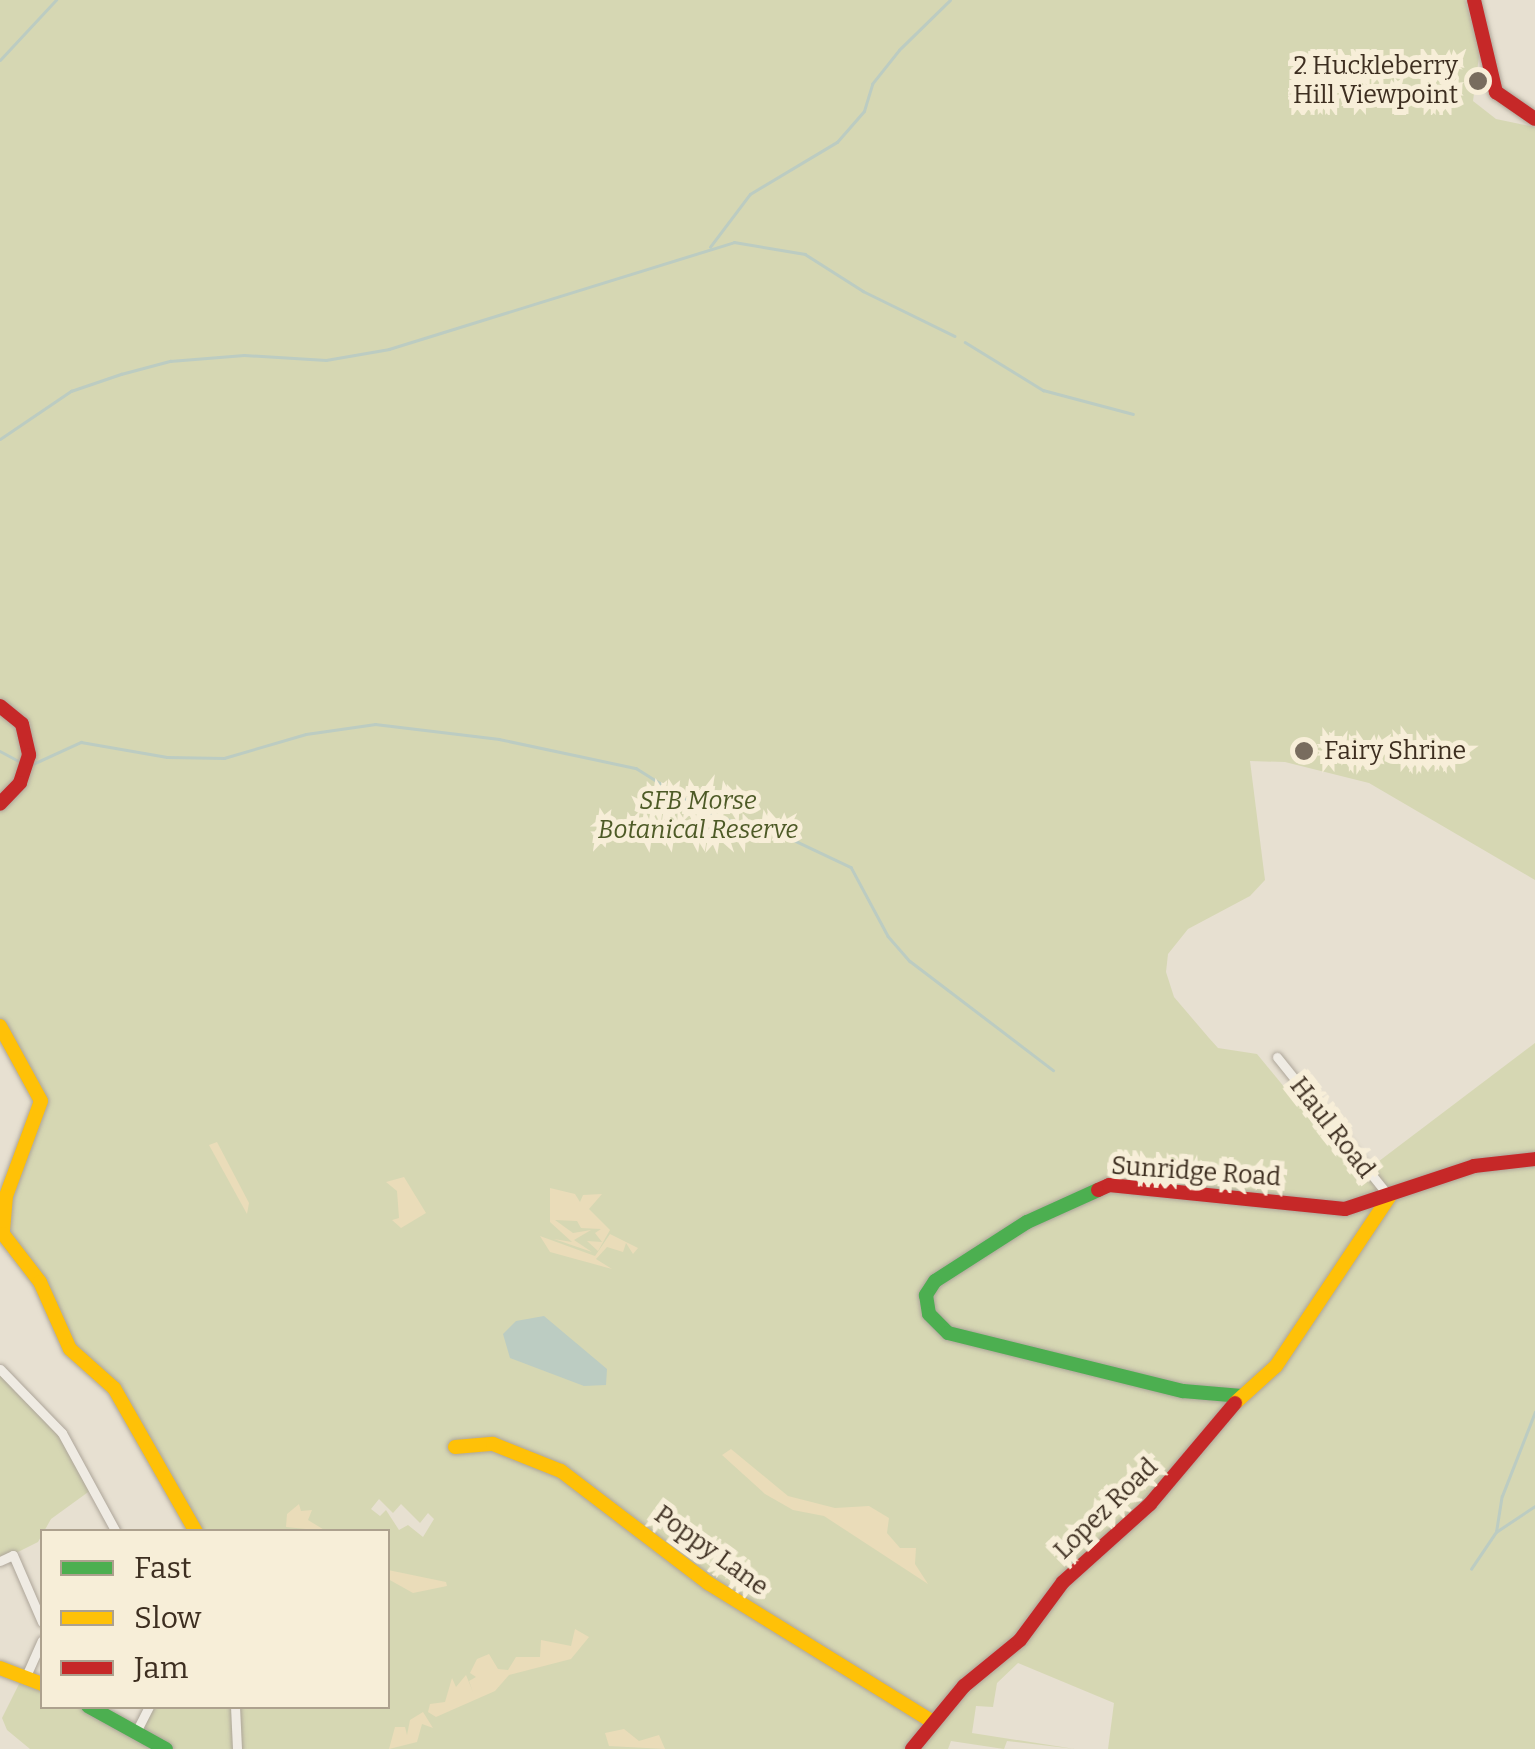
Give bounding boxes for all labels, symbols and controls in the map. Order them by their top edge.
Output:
place label: 2 Huckleberry Hill Viewpoint [1293,52,1458,111]
marker: 2 Huckleberry Hill Viewpoint [1467,70,1489,92]
place label: Fairy Shrine [1324,736,1466,766]
marker: Fairy Shrine [1293,740,1315,762]
park label: SFB Morse Botanical Reserve [598,787,798,846]
street label: Haul Road [1283,1072,1381,1184]
street label: Sunridge Road [1110,1151,1282,1193]
street label: Lopez Road [1048,1452,1164,1566]
street label: Poppy Lane [648,1500,774,1602]
legend [40,1529,390,1709]
text: Fast [134,1550,192,1586]
text: Slow [134,1600,201,1636]
text: Jam [134,1650,188,1686]

